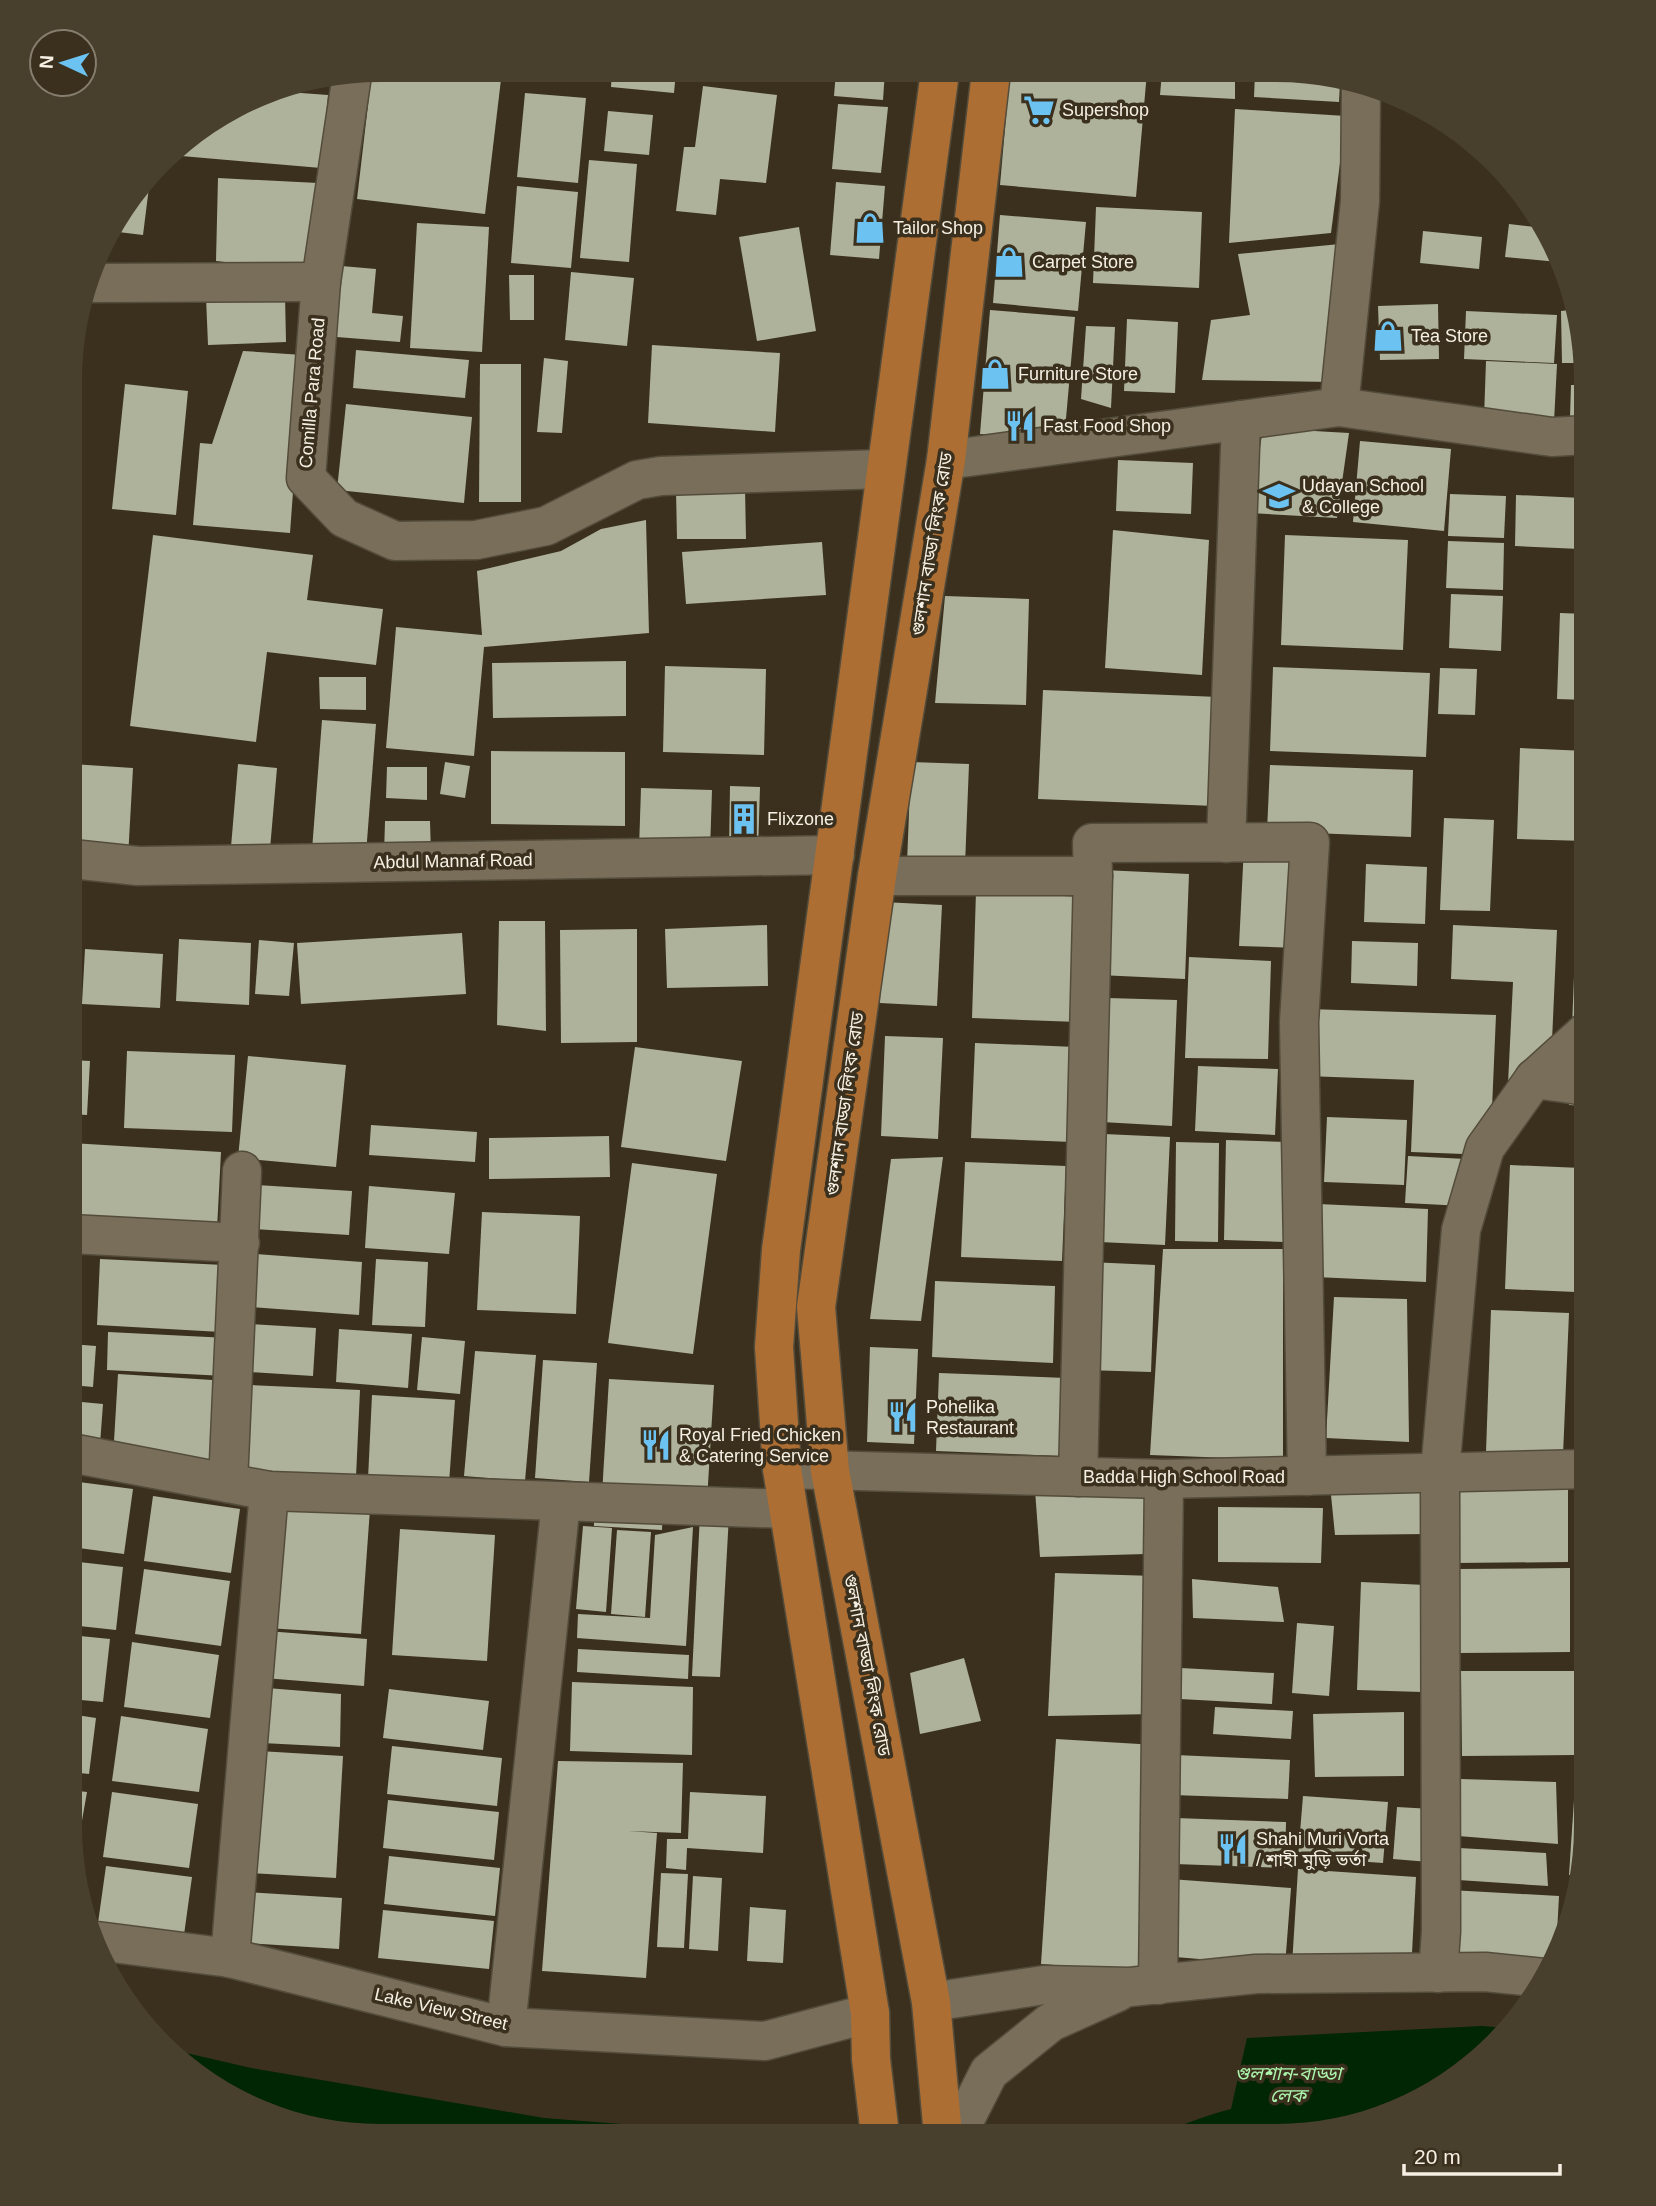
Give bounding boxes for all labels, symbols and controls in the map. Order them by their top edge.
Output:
north arrow [28,28,98,98]
text: N [36,54,57,69]
supermarket icon: Supershop [1022,93,1056,127]
place label: Supershop [1062,100,1149,120]
shop icon: Tailor Shop [853,211,887,245]
place label: Tailor Shop [893,218,983,238]
shop icon: Carpet Store [992,245,1026,279]
place label: Carpet Store [1032,252,1134,272]
street label: Comilla Para Road [295,317,329,469]
shop icon: Tea Store [1371,319,1405,353]
place label: Tea Store [1411,326,1488,346]
shop icon: Furniture Store [978,357,1012,391]
place label: Furniture Store [1018,364,1138,384]
restaurant icon: Fast Food Shop [1003,409,1037,443]
place label: Fast Food Shop [1043,416,1171,436]
street label: গুলশান বাড্ডা লিংক রোড [908,451,956,637]
place label: Udayan School & College [1302,476,1424,517]
school or university icon: Udayan School & College [1262,479,1296,513]
building icon: Flixzone [727,802,761,836]
place label: Flixzone [767,809,834,829]
street label: Abdul Mannaf Road [373,850,533,872]
street label: গুলশান বাড্ডা লিংক রোড [822,1011,868,1197]
place label: Pohelika Restaurant [926,1397,1014,1438]
restaurant icon: Pohelika Restaurant [886,1400,920,1434]
place label: Royal Fried Chicken & Catering Service [679,1425,841,1466]
restaurant icon: Royal Fried Chicken & Catering Service [639,1428,673,1462]
street label: Badda High School Road [1083,1467,1285,1487]
street label: গুলশান বাড্ডা লিংক রোড [839,1572,895,1758]
place label: Shahi Muri Vorta / শাহী মুড়ি ভর্তা [1256,1829,1390,1871]
restaurant icon: Shahi Muri Vorta / শাহী মুড়ি ভর্তা [1216,1832,1250,1866]
street label: Lake View Street [373,1984,509,2034]
water label: গুলশান-বাড্ডা লেক [1235,2063,1345,2106]
scale bar [1404,2132,1560,2176]
text: 20 m [1414,2145,1461,2168]

